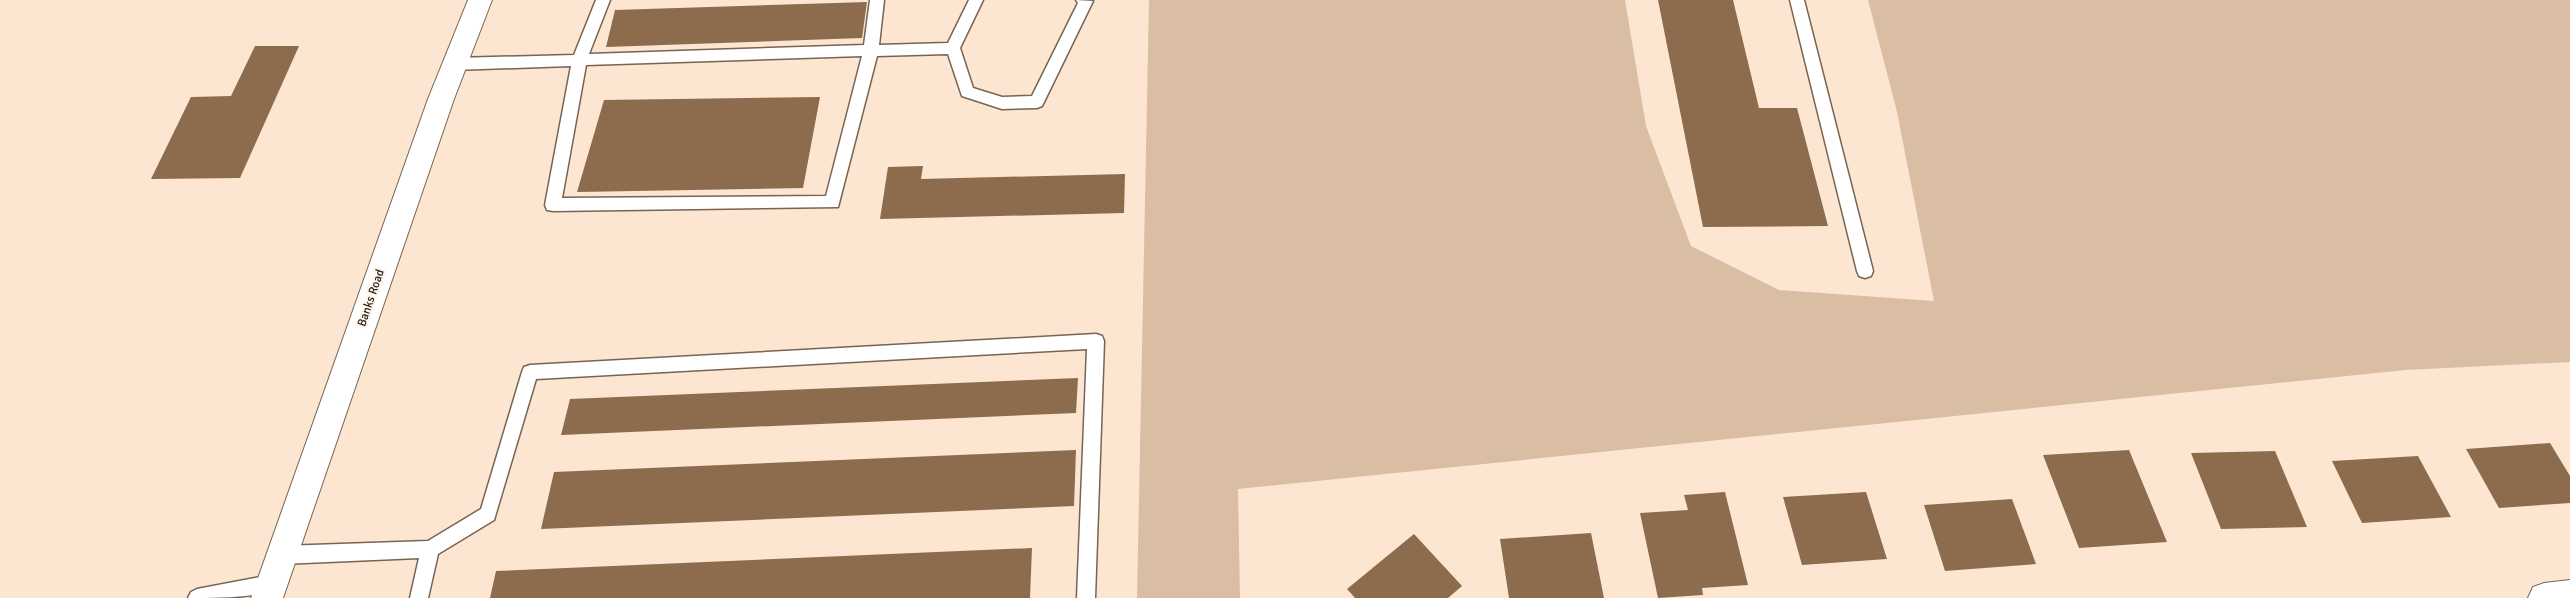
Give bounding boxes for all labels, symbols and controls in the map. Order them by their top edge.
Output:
street label: Banks Road [354,267,388,329]

